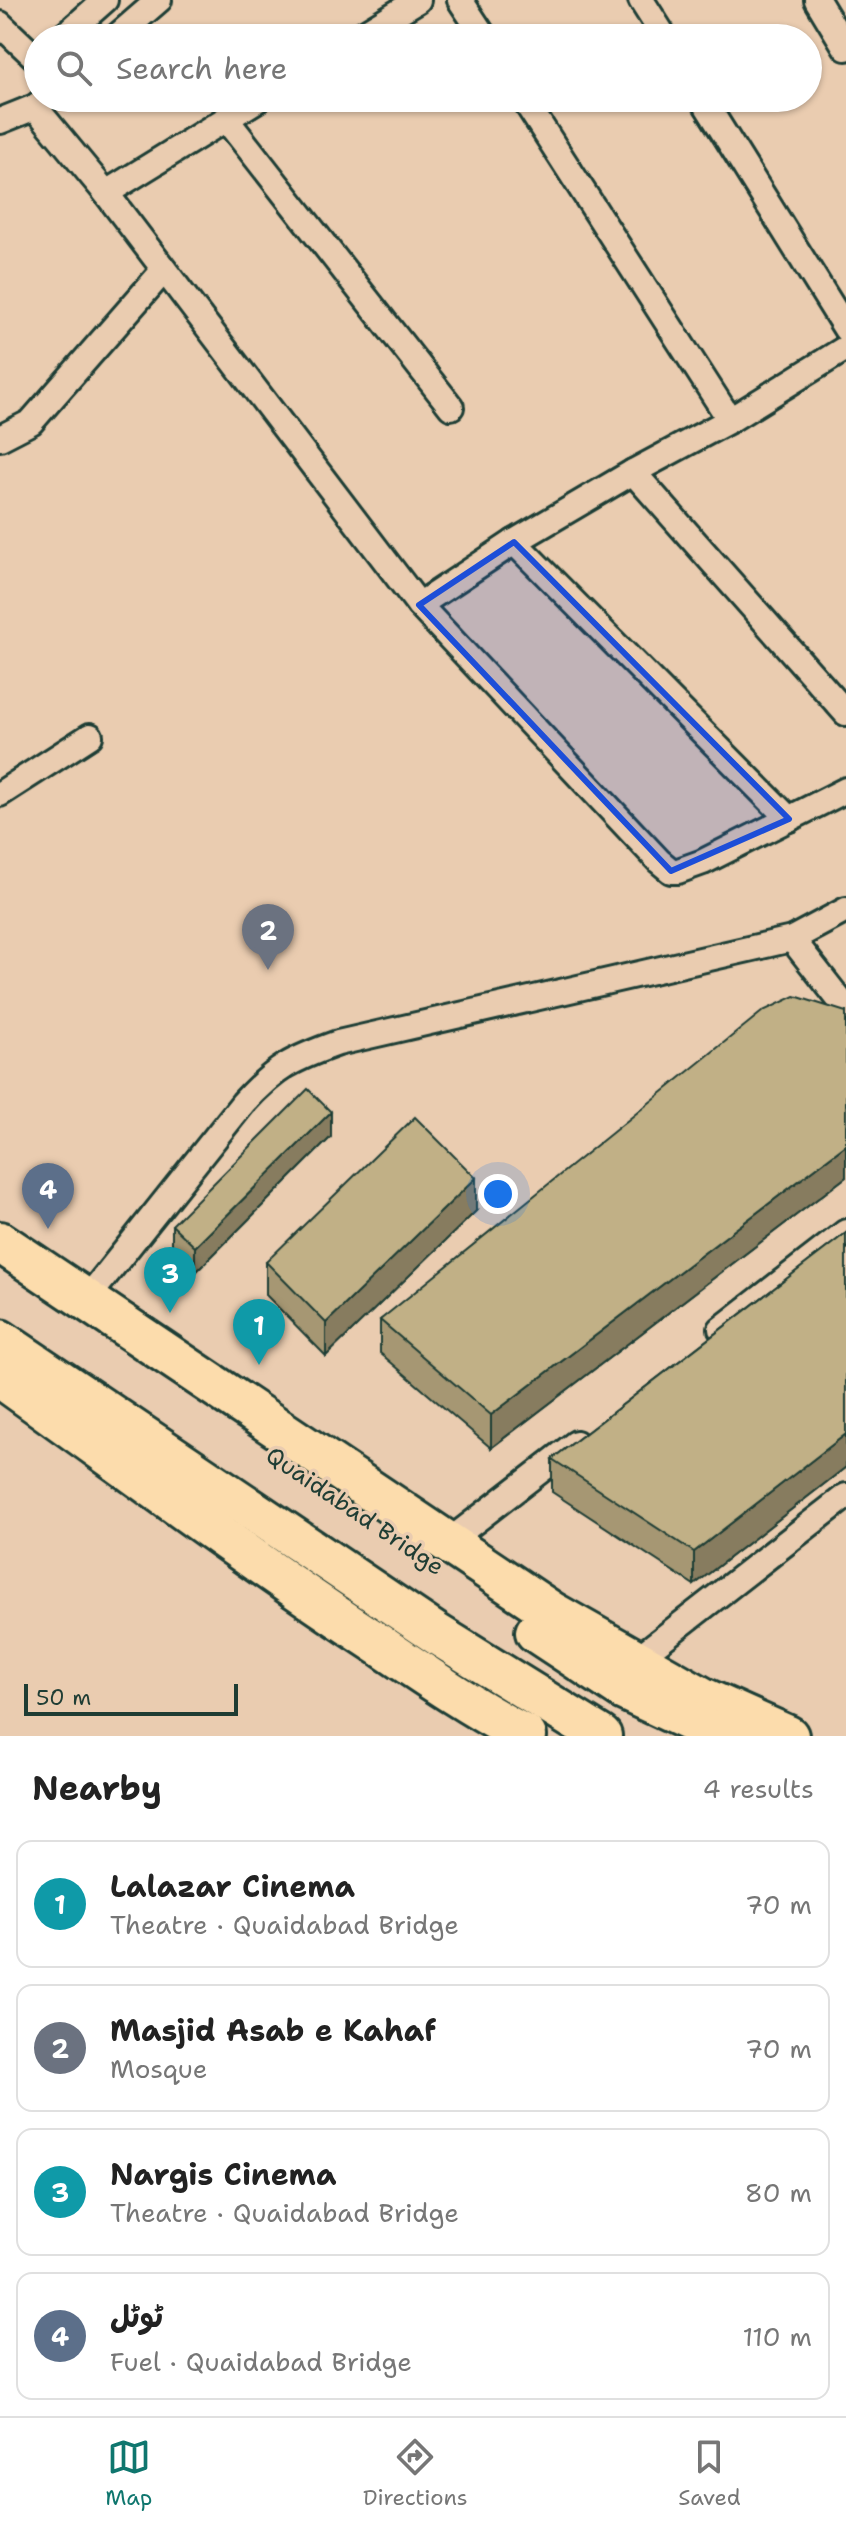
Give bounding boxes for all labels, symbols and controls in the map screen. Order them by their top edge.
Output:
search box [24,24,822,112]
icon: search [52,46,96,90]
text: Search here [116,48,287,89]
pin: 2 [242,904,294,970]
pin: 4 [22,1163,74,1229]
your location [478,1174,518,1214]
pin: 3 [144,1247,196,1313]
pin: 1 [233,1299,285,1365]
street label: Quaidabad Bridge [260,1439,450,1583]
scale bar [24,1680,238,1716]
text: 50 m [36,1683,91,1712]
text: Nearby [32,1765,162,1811]
text: 4 results [702,1771,814,1806]
text: Lalazar Cinema [110,1866,355,1907]
text: 1 [54,1887,66,1922]
text: 70 m [745,1887,812,1922]
text: Theatre · Quaidabad Bridge [110,1907,459,1942]
text: Masjid Asab e Kahaf [110,2010,436,2051]
text: 2 [51,2031,69,2066]
text: 70 m [745,2031,812,2066]
text: Mosque [110,2051,207,2086]
text: Nargis Cinema [110,2154,337,2195]
text: 3 [51,2175,69,2210]
text: 80 m [745,2175,812,2210]
text: Theatre · Quaidabad Bridge [110,2195,459,2230]
text: ٹوٹل [110,2296,163,2337]
text: 4 [51,2319,69,2354]
text: 110 m [742,2319,812,2354]
text: Fuel · Quaidabad Bridge [110,2344,412,2379]
tab: Map [105,2435,152,2512]
tab: Directions [363,2435,468,2512]
tab: Saved [678,2435,741,2512]

